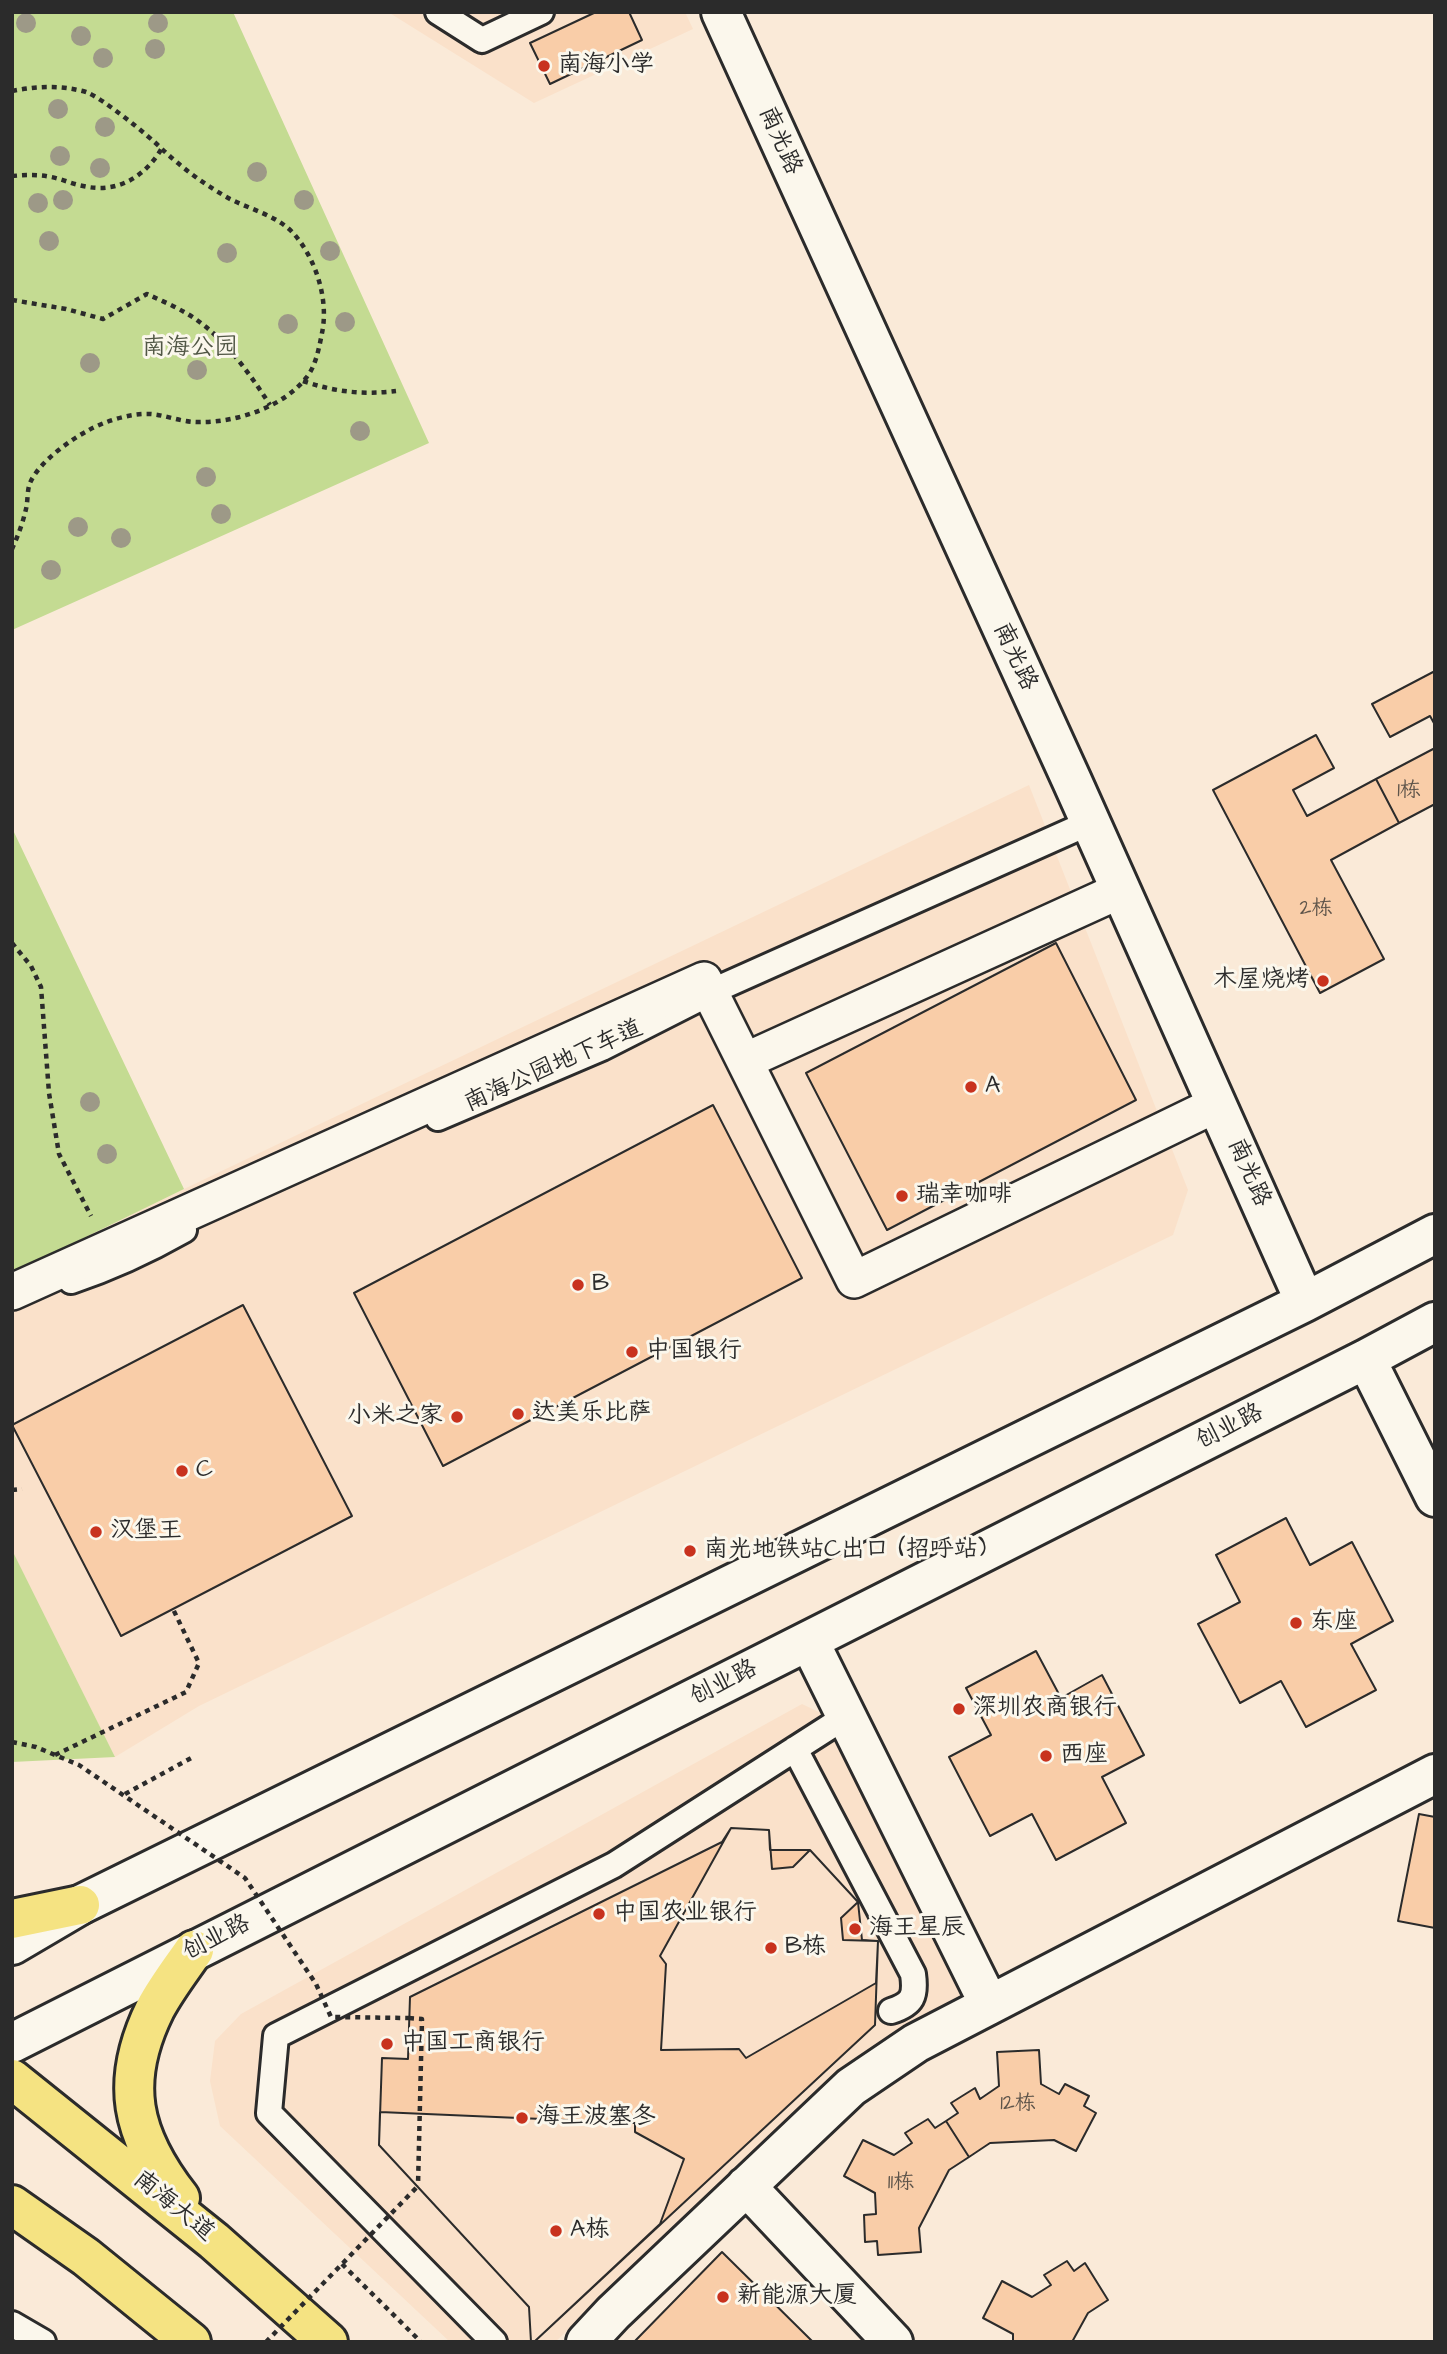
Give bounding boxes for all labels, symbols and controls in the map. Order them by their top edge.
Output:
place label: 南海小学 [558,52,654,80]
marker: 南海小学 [536,58,552,74]
street label: 南光路 [751,102,807,180]
park label: 南海公园 [142,335,238,363]
street label: 南光路 [986,618,1042,696]
house number: 1栋 [1397,779,1421,805]
house number: 2栋 [1299,897,1333,923]
place label: 木屋烧烤 [1213,967,1309,995]
marker: 木屋烧烤 [1315,973,1331,989]
street label: 南海公园地下车道 [460,1015,648,1119]
place label: A [985,1073,1000,1101]
marker: A [963,1079,979,1095]
street label: 南光路 [1220,1134,1276,1212]
place label: 瑞幸咖啡 [916,1182,1012,1210]
marker: 瑞幸咖啡 [894,1188,910,1204]
place label: B [592,1271,609,1299]
marker: B [570,1277,586,1293]
place label: 中国银行 [646,1338,742,1366]
marker: 中国银行 [624,1344,640,1360]
street label: 创业路 [1191,1399,1269,1457]
place label: 达美乐比萨 [532,1400,652,1428]
place label: 小米之家 [347,1403,443,1431]
marker: 达美乐比萨 [510,1406,526,1422]
marker: 小米之家 [449,1409,465,1425]
place label: C [196,1457,213,1485]
marker: C [174,1463,190,1479]
place label: 汉堡王 [110,1518,182,1546]
marker: 汉堡王 [88,1524,104,1540]
place label: 南光地铁站C出口 (招呼站) [704,1537,986,1565]
marker: 南光地铁站C出口 (招呼站) [682,1543,698,1559]
place label: 东座 [1310,1609,1358,1637]
marker: 东座 [1288,1615,1304,1631]
street label: 创业路 [685,1655,763,1713]
place label: 深圳农商银行 [973,1695,1117,1723]
marker: 深圳农商银行 [951,1701,967,1717]
place label: 西座 [1060,1742,1108,1770]
marker: 西座 [1038,1748,1054,1764]
place label: 中国农业银行 [613,1900,757,1928]
marker: 中国农业银行 [591,1906,607,1922]
street label: 创业路 [178,1910,256,1968]
place label: 海王星辰 [869,1915,965,1943]
marker: 海王星辰 [847,1921,863,1937]
place label: B栋 [785,1934,826,1962]
marker: B栋 [763,1940,779,1956]
place label: 中国工商银行 [401,2030,545,2058]
marker: 中国工商银行 [379,2036,395,2052]
house number: 12栋 [1000,2092,1036,2118]
place label: 海王波塞冬 [536,2104,656,2132]
marker: 海王波塞冬 [514,2110,530,2126]
street label: 南海大道 [127,2166,219,2248]
house number: 11栋 [888,2171,914,2197]
place label: A栋 [570,2217,609,2245]
marker: A栋 [548,2223,564,2239]
place label: 新能源大厦 [737,2283,857,2311]
marker: 新能源大厦 [715,2289,731,2305]

